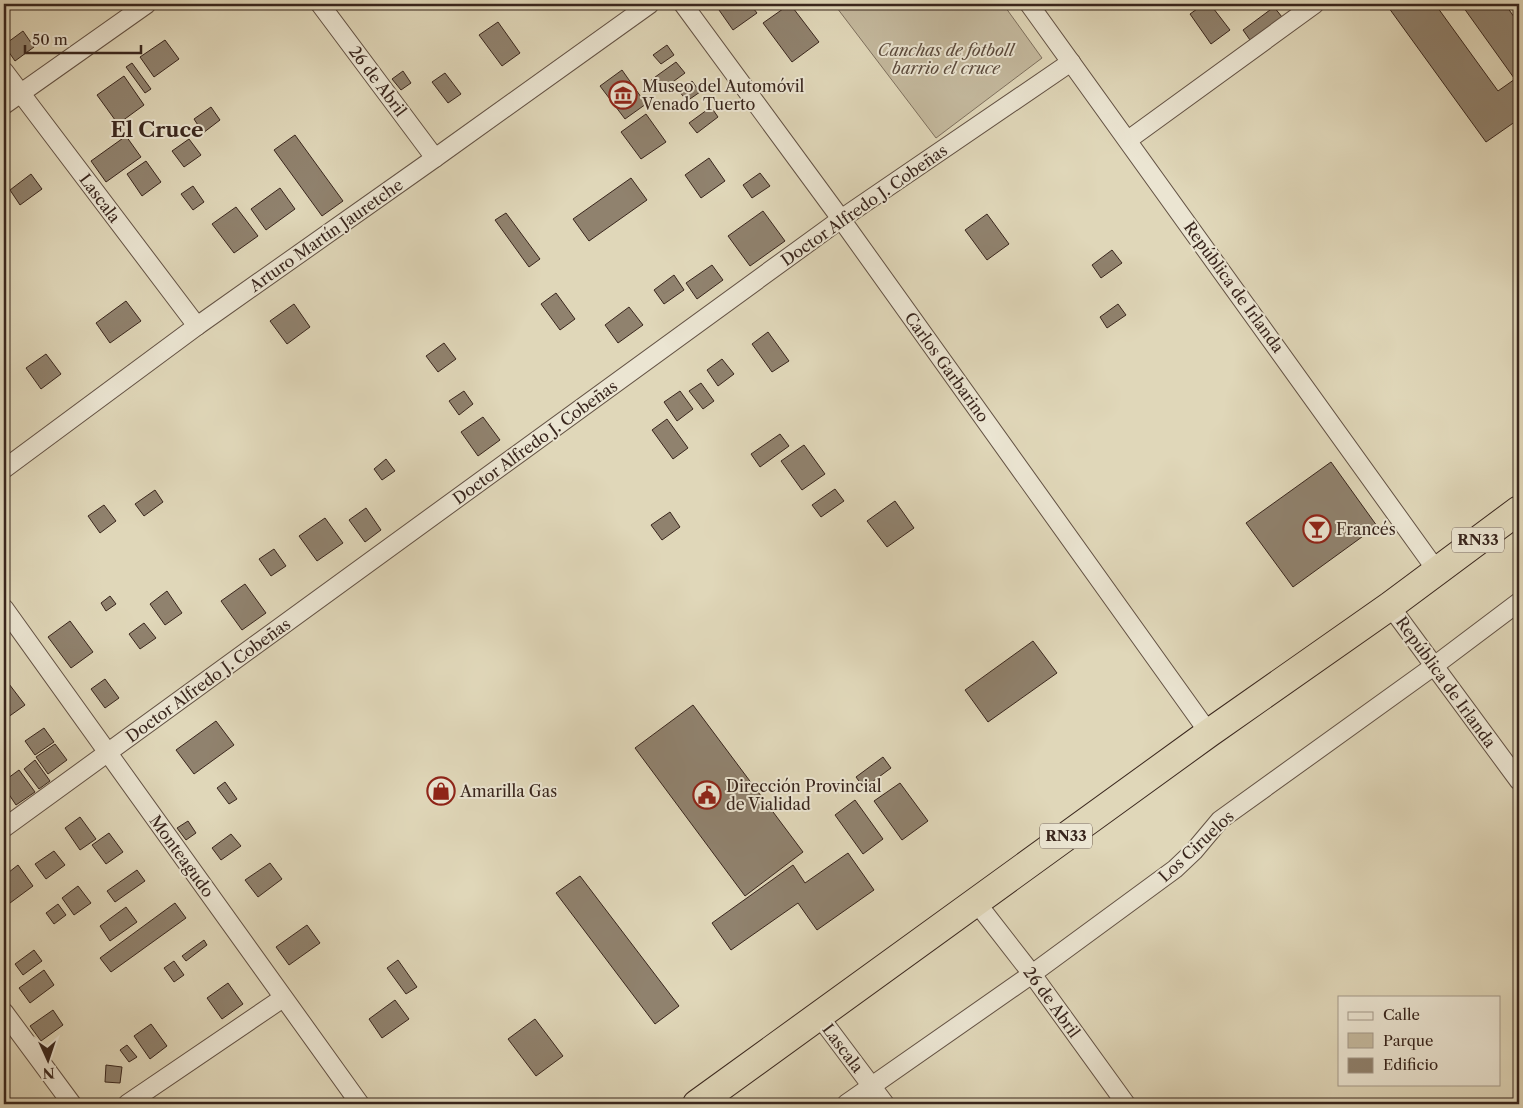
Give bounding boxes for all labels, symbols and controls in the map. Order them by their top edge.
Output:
scale bar [25,22,141,54]
text: 50 m [32,30,68,49]
park label: Canchas de fotboll barrio el cruce [878,40,1016,78]
street label: 26 de Abril [345,42,411,120]
place label: Museo del Automóvil Venado Tuerto [641,76,805,114]
museum icon: Museo del Automóvil Venado Tuerto [608,80,638,110]
district label: El Cruce [110,117,204,142]
street label: Doctor Alfredo J. Cobeñas [777,140,951,270]
street label: Lascala [75,170,125,227]
street label: Arturo Martín Jauretche [244,174,407,296]
street label: República de Irlanda [1180,217,1289,357]
street label: Carlos Garbarino [900,308,994,426]
street label: Doctor Alfredo J. Cobeñas [449,376,621,508]
bar icon: Francés [1302,514,1332,544]
place label: Francés [1336,519,1396,539]
road number: RN33 [1452,528,1504,552]
street label: República de Irlanda [1392,612,1501,752]
street label: Doctor Alfredo J. Cobeñas [122,614,294,746]
shop icon: Amarilla Gas [426,776,456,806]
place label: Dirección Provincial de Vialidad [726,776,882,814]
public building icon: Dirección Provincial de Vialidad [692,780,722,810]
place label: Amarilla Gas [459,781,557,801]
street label: Los Ciruelos [1154,806,1238,886]
street label: Monteagudo [146,811,219,901]
road number: RN33 [1040,824,1092,848]
street label: 26 de Abril [1020,963,1085,1042]
legend [1338,996,1500,1086]
text: Calle [1383,1005,1420,1024]
street label: Lascala [818,1020,868,1077]
text: Parque [1383,1031,1433,1050]
north arrow [22,1036,72,1086]
text: Edificio [1383,1055,1438,1074]
text: N [42,1064,55,1082]

